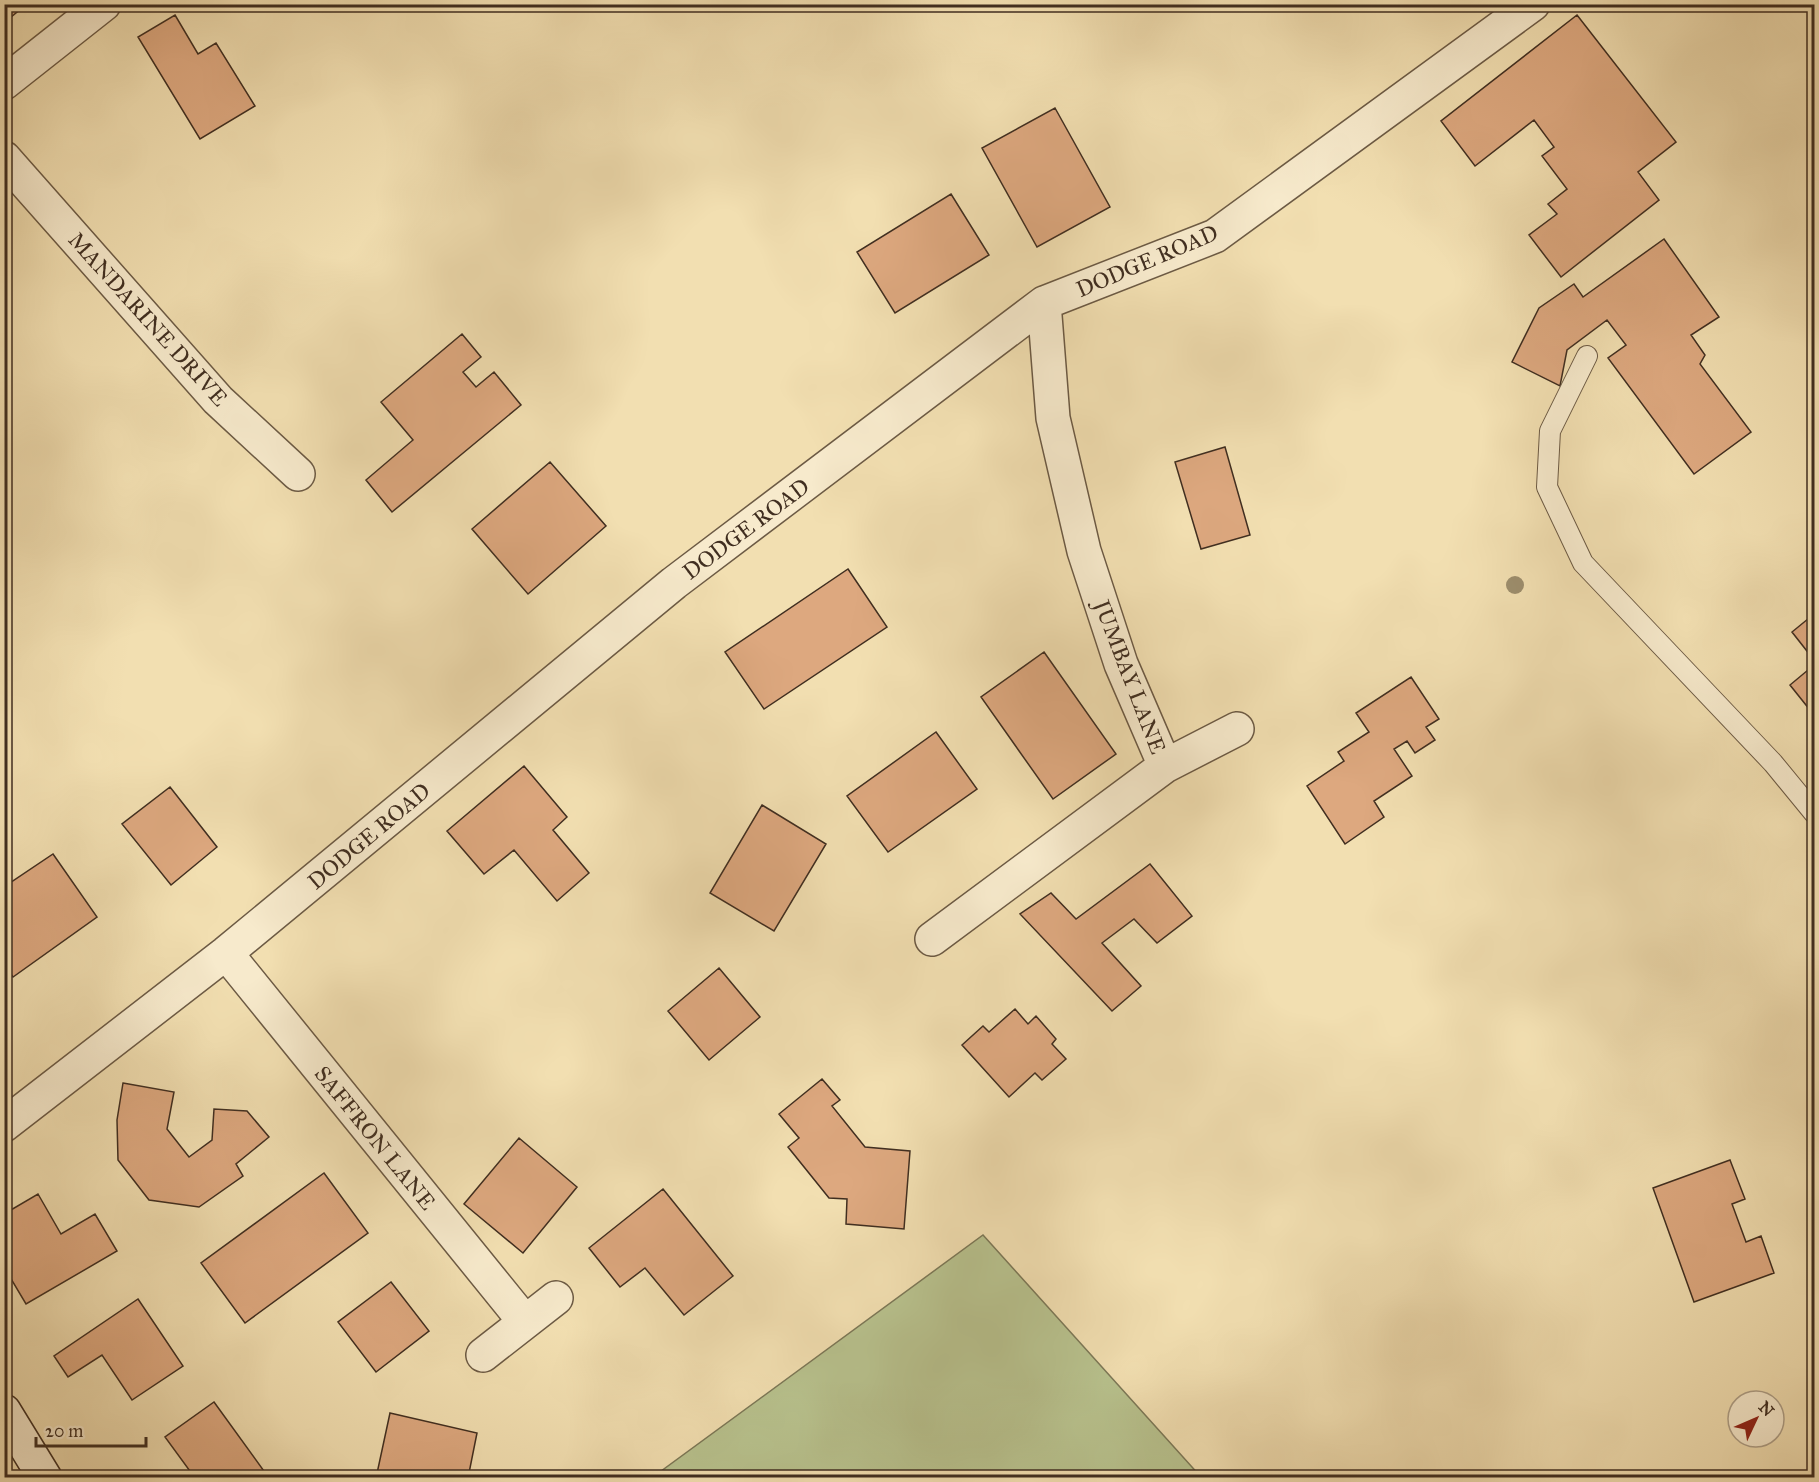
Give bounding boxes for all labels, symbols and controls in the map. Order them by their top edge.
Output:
street label: DODGE ROAD [1072,219,1222,303]
street label: MANDARINE DRIVE [63,226,233,412]
street label: DODGE ROAD [677,473,815,585]
street label: JUMBAY LANE [1088,594,1172,758]
street label: DODGE ROAD [302,777,436,895]
street label: SAFFRON LANE [309,1061,441,1216]
north arrow [1726,1389,1786,1449]
text: N [1755,1397,1778,1421]
scale bar [36,1410,146,1448]
text: 20 m [45,1420,83,1442]

